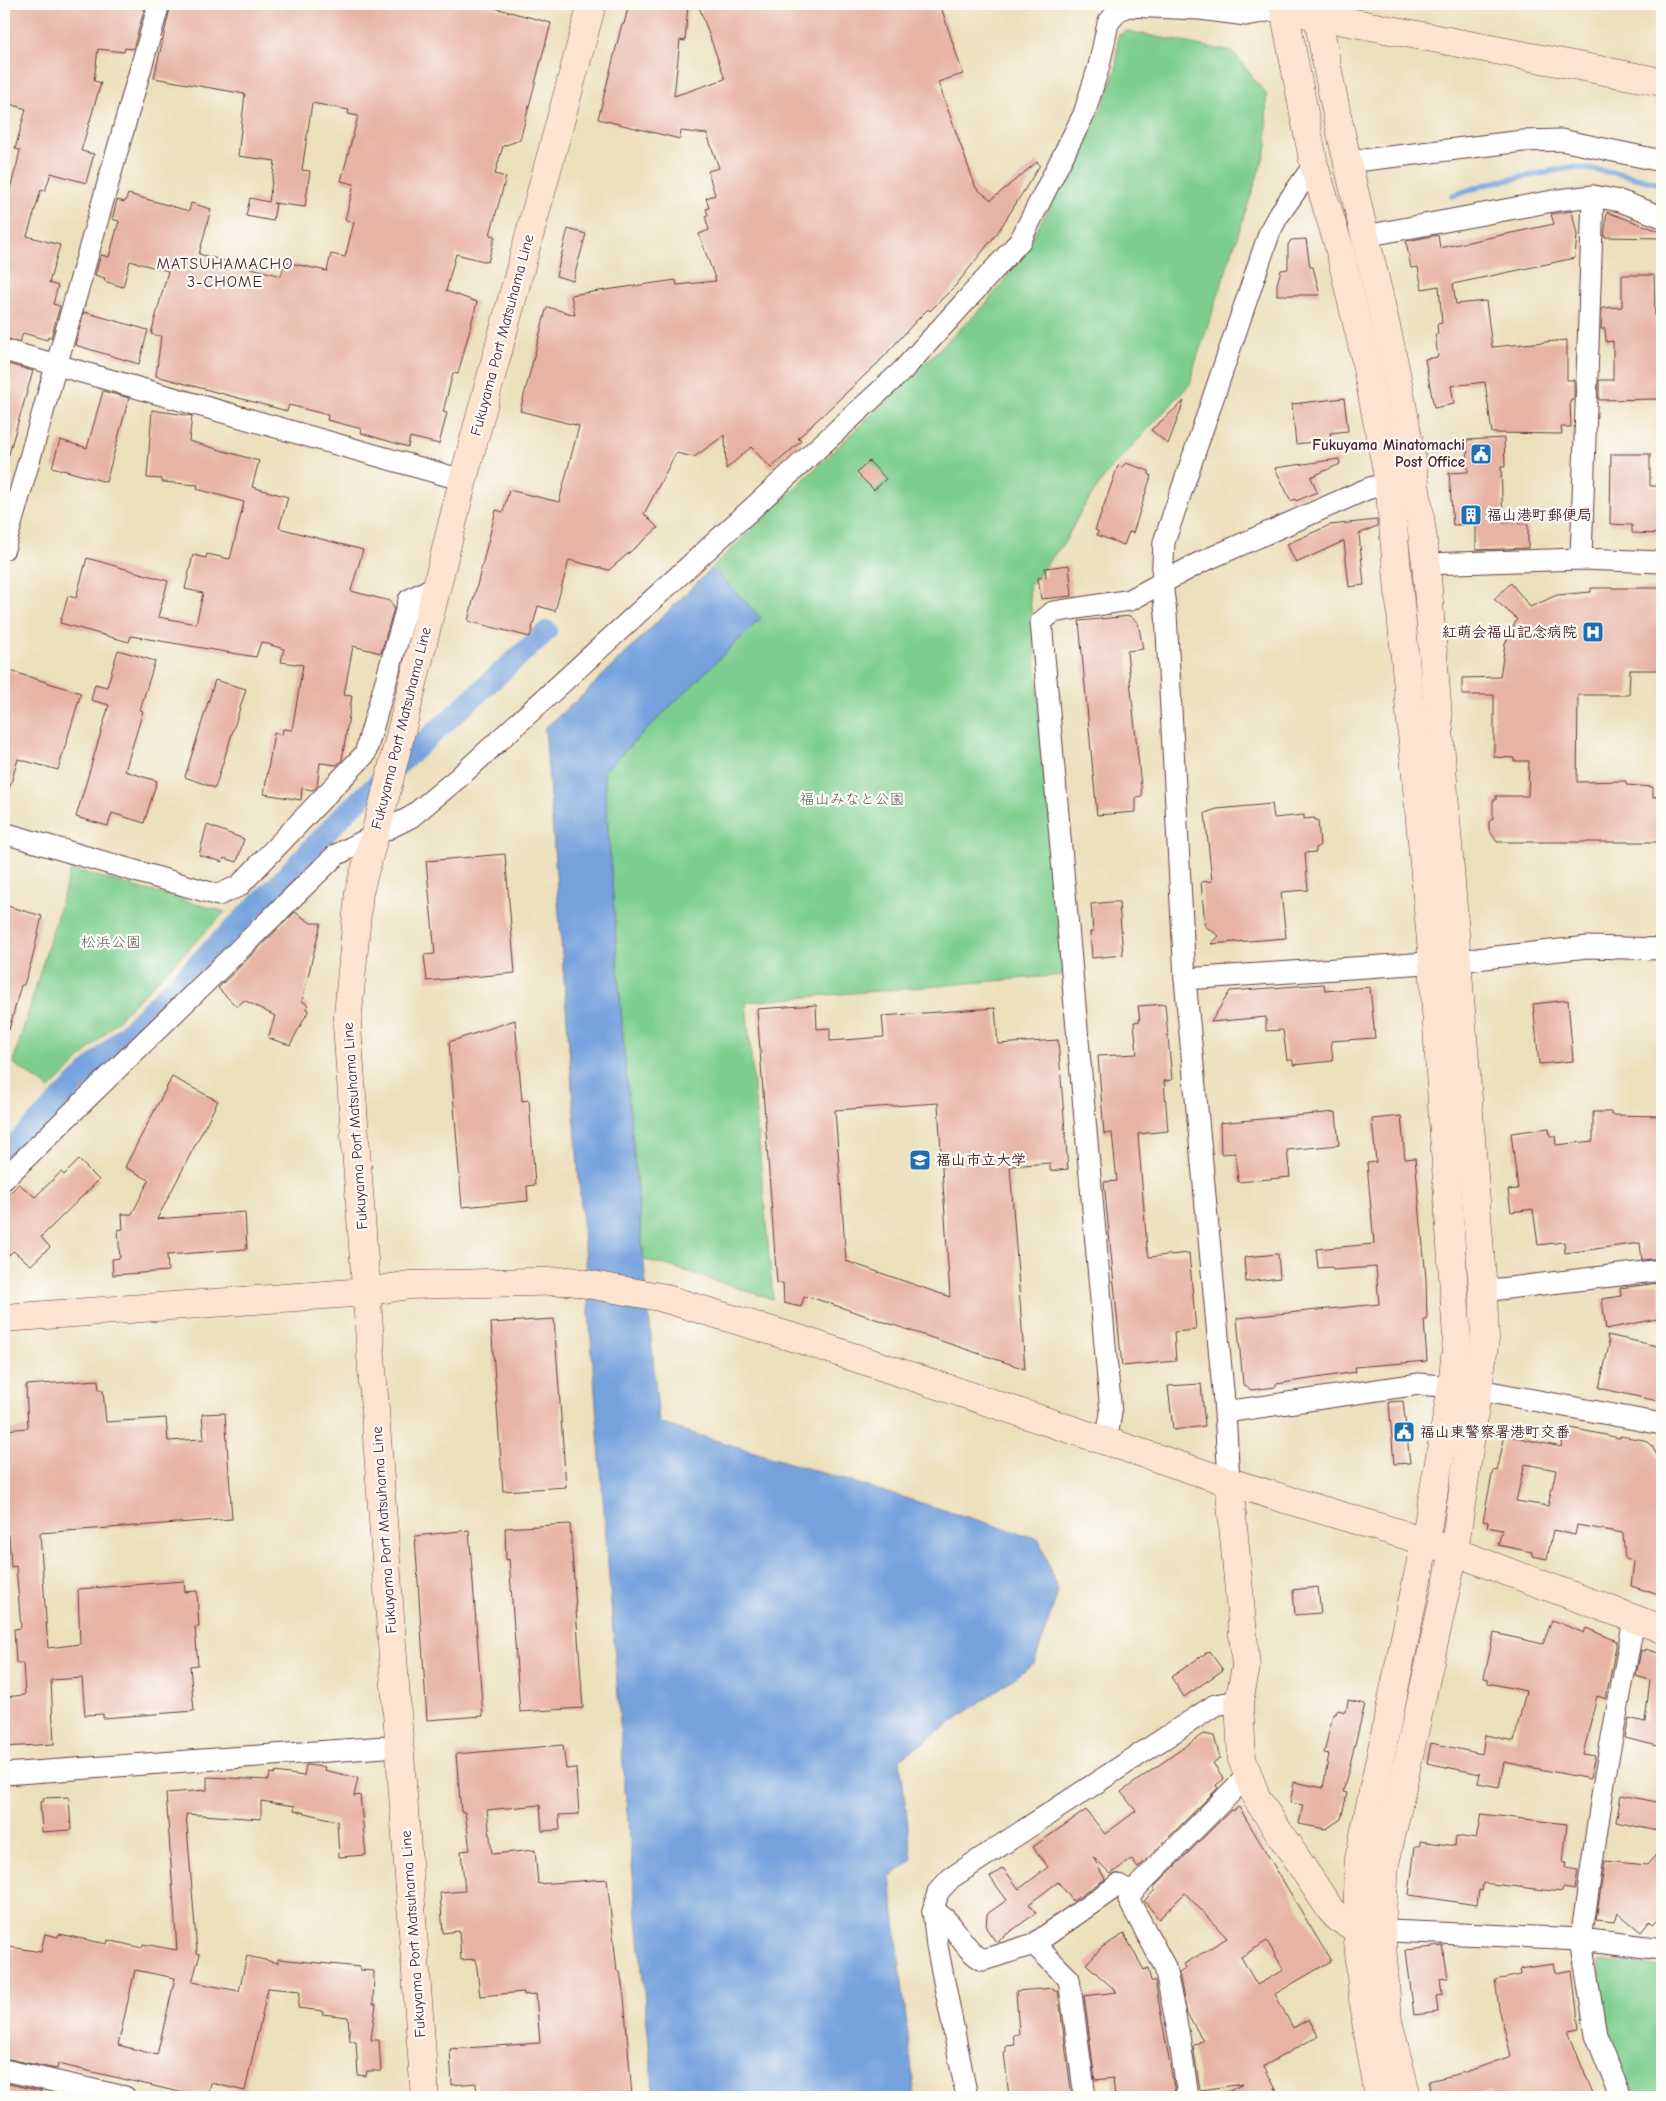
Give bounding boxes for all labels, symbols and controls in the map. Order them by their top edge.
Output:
street label: Fukuyama Port Matsuhama Line [466,232,538,438]
district label: MATSUHAMACHO 3-CHOME [157,255,293,291]
place label: Fukuyama Minatomachi Post Office [1312,436,1465,471]
public building icon: Fukuyama Minatomachi Post Office [1469,442,1493,466]
building icon: 福山港町郵便局 [1459,503,1483,527]
place label: 福山港町郵便局 [1487,506,1592,524]
hospital icon: 紅萌会福山記念病院 [1581,620,1605,644]
place label: 紅萌会福山記念病院 [1442,623,1577,641]
street label: Fukuyama Port Matsuhama Line [367,625,435,831]
park label: 福山みなと公園 [799,790,905,808]
park label: 松浜公園 [81,933,141,951]
street label: Fukuyama Port Matsuhama Line [339,1021,371,1230]
school or university icon: 福山市立大学 [908,1148,932,1172]
place label: 福山市立大学 [936,1151,1026,1169]
public building icon: 福山東警察署港町交番 [1392,1420,1416,1444]
place label: 福山東警察署港町交番 [1420,1423,1570,1441]
street label: Fukuyama Port Matsuhama Line [368,1425,400,1634]
street label: Fukuyama Port Matsuhama Line [397,1829,429,2038]

